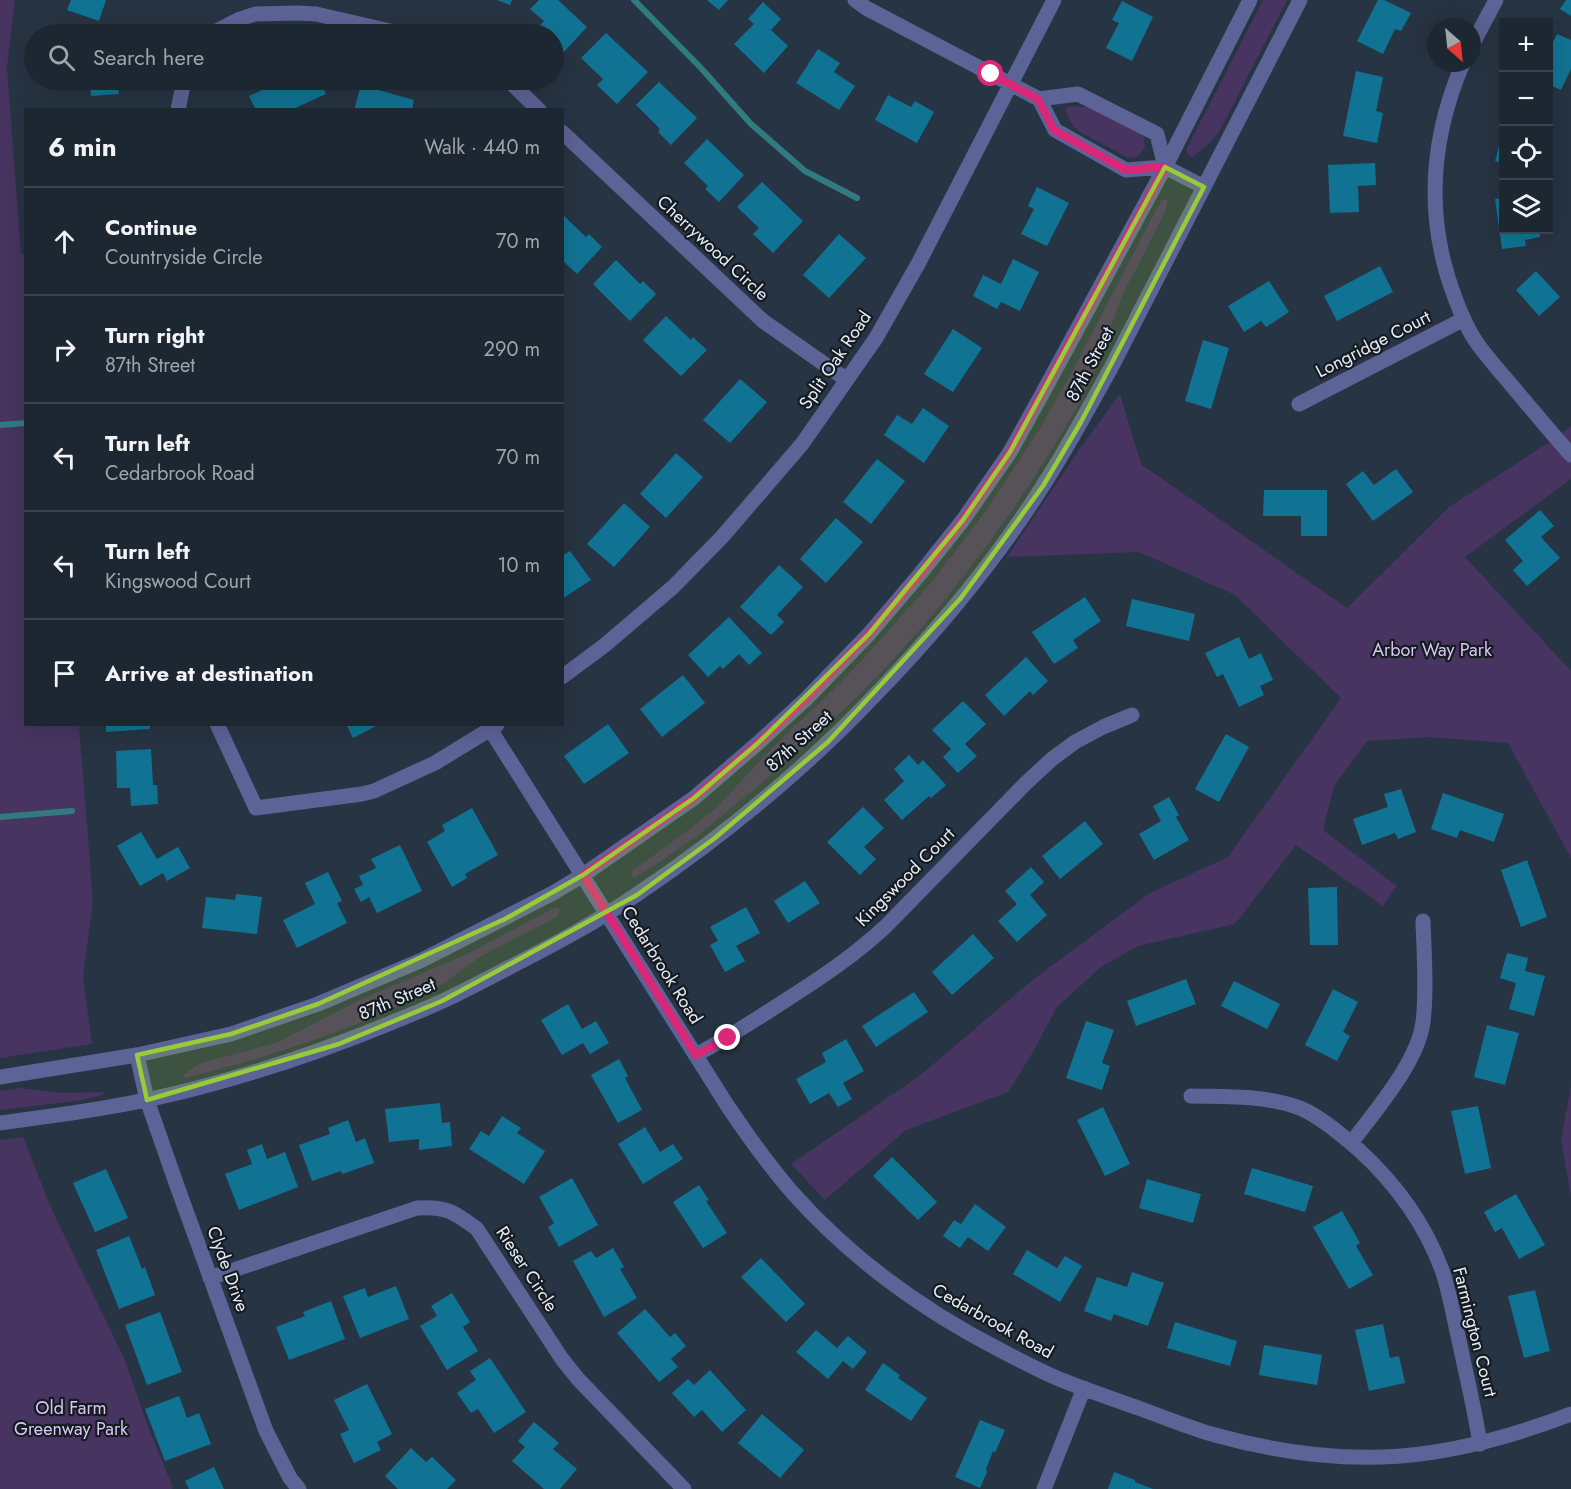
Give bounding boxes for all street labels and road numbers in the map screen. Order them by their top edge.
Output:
street label: Cherrywood Circle [651,189,775,307]
street label: Longridge Court [1311,304,1436,384]
street label: Split Oak Road [792,306,878,414]
street label: 87th Street [1059,321,1121,406]
street label: 87th Street [760,704,838,778]
street label: Kingswood Court [849,821,961,933]
street label: Cedarbrook Road [615,901,709,1029]
street label: 87th Street [355,971,440,1027]
street label: Rieser Circle [490,1221,564,1317]
street label: Clyde Drive [201,1223,255,1315]
street label: Farmington Court [1446,1264,1504,1400]
street label: Cedarbrook Road [928,1277,1058,1365]

